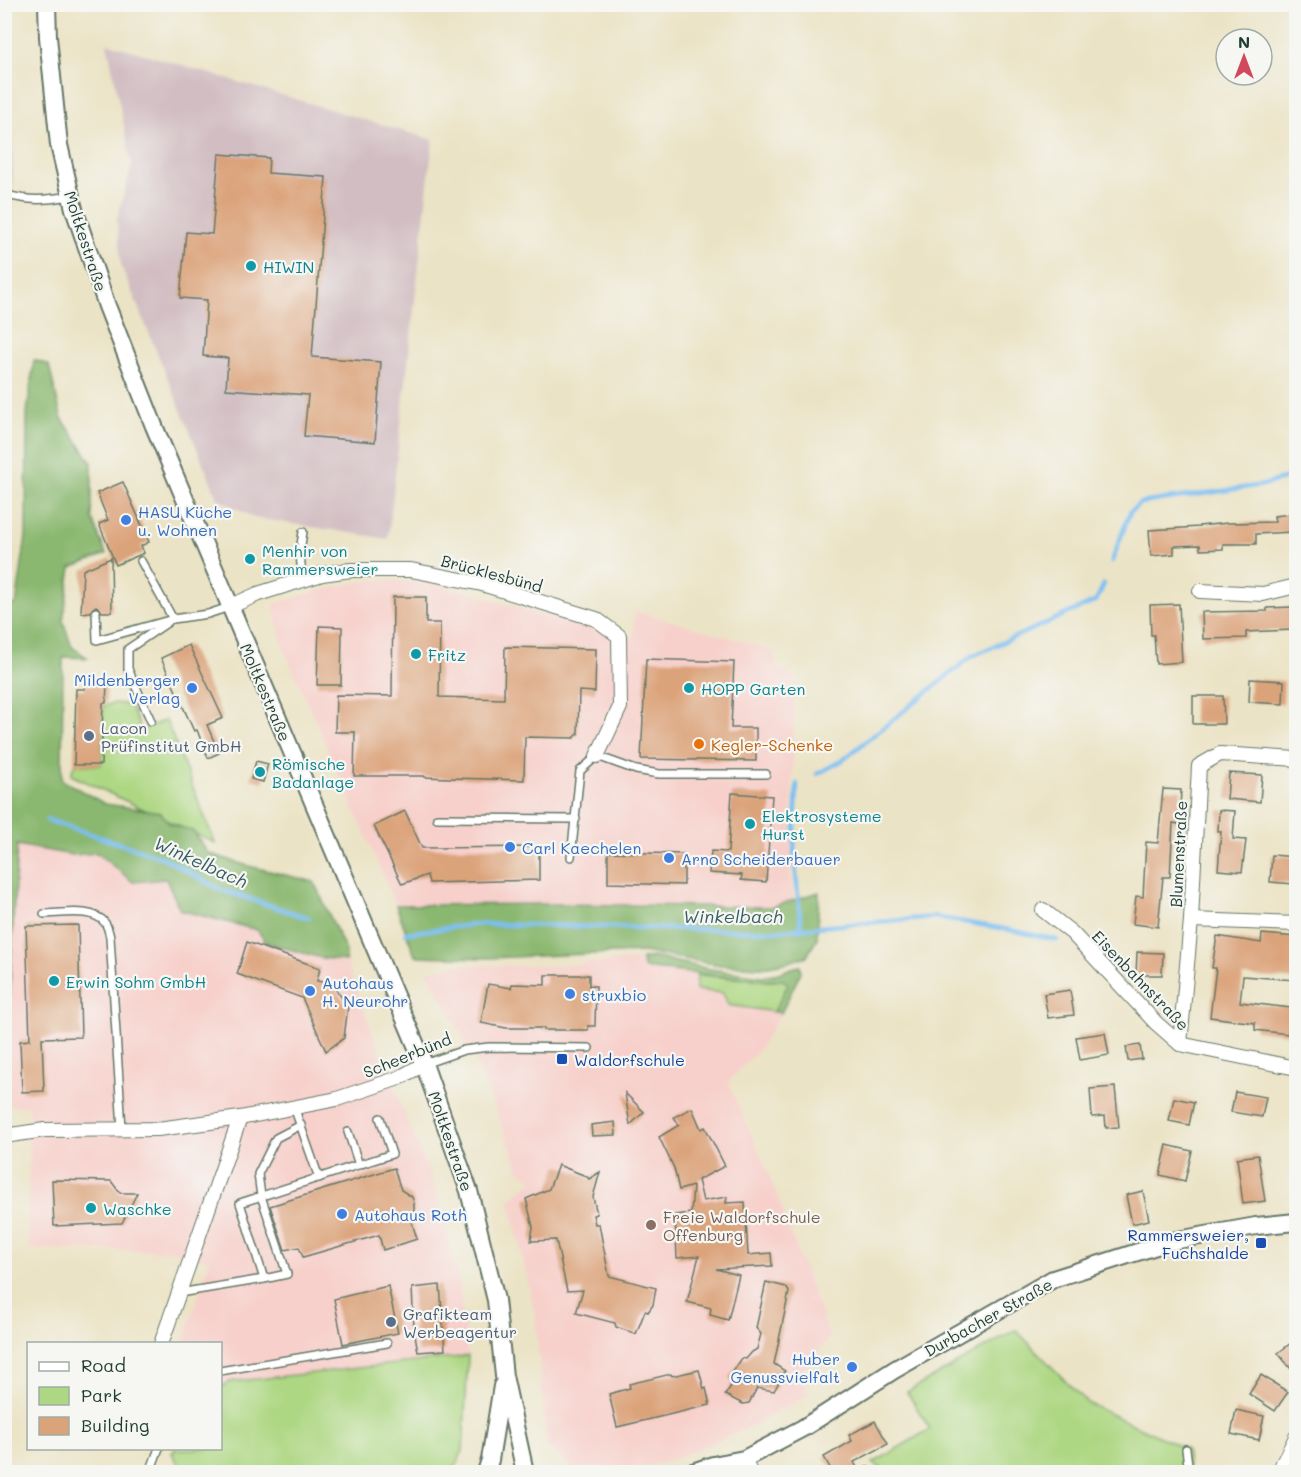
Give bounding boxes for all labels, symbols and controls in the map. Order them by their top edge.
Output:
north arrow [1214,27,1274,87]
text: N [1238,31,1250,52]
street label: Moltkestraße [60,188,112,294]
place label: HIWIN [263,256,314,277]
marker: HIWIN [244,259,258,273]
place label: HASU Küche u. Wohnen [138,501,232,540]
marker: HASU Küche u. Wohnen [119,513,133,527]
place label: Menhir von Rammersweier [262,540,379,579]
street label: Brücklesbünd [439,549,545,597]
marker: Menhir von Rammersweier [243,552,257,566]
street label: Moltkestraße [236,640,296,744]
place label: Fritz [428,644,466,665]
marker: Fritz [409,647,423,661]
place label: Mildenberger Verlag [74,669,180,708]
place label: HOPP Garten [701,678,805,699]
marker: Mildenberger Verlag [185,681,199,695]
marker: HOPP Garten [682,681,696,695]
place label: Lacon Prüfinstitut GmbH [101,717,241,756]
marker: Lacon Prüfinstitut GmbH [82,729,96,743]
place label: Kegler-Schenke [711,734,833,755]
marker: Kegler-Schenke [692,737,706,751]
place label: Römische Badanlage [272,753,354,792]
marker: Römische Badanlage [253,765,267,779]
street label: Blumenstraße [1165,800,1191,908]
place label: Elektrosysteme Hurst [762,805,882,844]
marker: Elektrosysteme Hurst [743,817,757,831]
water label: Winkelbach [150,831,252,893]
place label: Carl Kaechelen [522,837,641,858]
marker: Carl Kaechelen [503,840,517,854]
place label: Arno Scheiderbauer [681,848,841,869]
marker: Arno Scheiderbauer [662,851,676,865]
water label: Winkelbach [683,904,783,928]
street label: Eisenbahnstraße [1088,925,1194,1035]
place label: Erwin Sohm GmbH [66,971,206,992]
place label: Autohaus H. Neurohr [322,972,408,1011]
marker: Erwin Sohm GmbH [47,974,61,988]
marker: Autohaus H. Neurohr [303,984,317,998]
place label: struxbio [582,984,646,1005]
marker: struxbio [563,987,577,1001]
street label: Scheerbünd [360,1028,454,1082]
place label: Waldorfschule [574,1049,685,1070]
marker: Waldorfschule [555,1052,569,1066]
street label: Moltkestraße [424,1088,478,1194]
place label: Waschke [103,1198,172,1219]
marker: Waschke [84,1201,98,1215]
place label: Autohaus Roth [354,1204,467,1225]
place label: Freie Waldorfschule Offenburg [663,1206,821,1245]
marker: Autohaus Roth [335,1207,349,1221]
marker: Freie Waldorfschule Offenburg [644,1218,658,1232]
place label: Rammersweier, Fuchshalde [1128,1224,1249,1263]
marker: Rammersweier, Fuchshalde [1254,1236,1268,1250]
street label: Durbacher Straße [920,1273,1056,1361]
place label: Grafikteam Werbeagentur [403,1303,517,1342]
marker: Grafikteam Werbeagentur [384,1315,398,1329]
legend [27,1342,222,1450]
place label: Huber Genussvielfalt [731,1348,840,1387]
text: Road [81,1353,126,1377]
marker: Huber Genussvielfalt [845,1360,859,1374]
text: Park [81,1383,122,1407]
text: Building [81,1413,149,1437]

